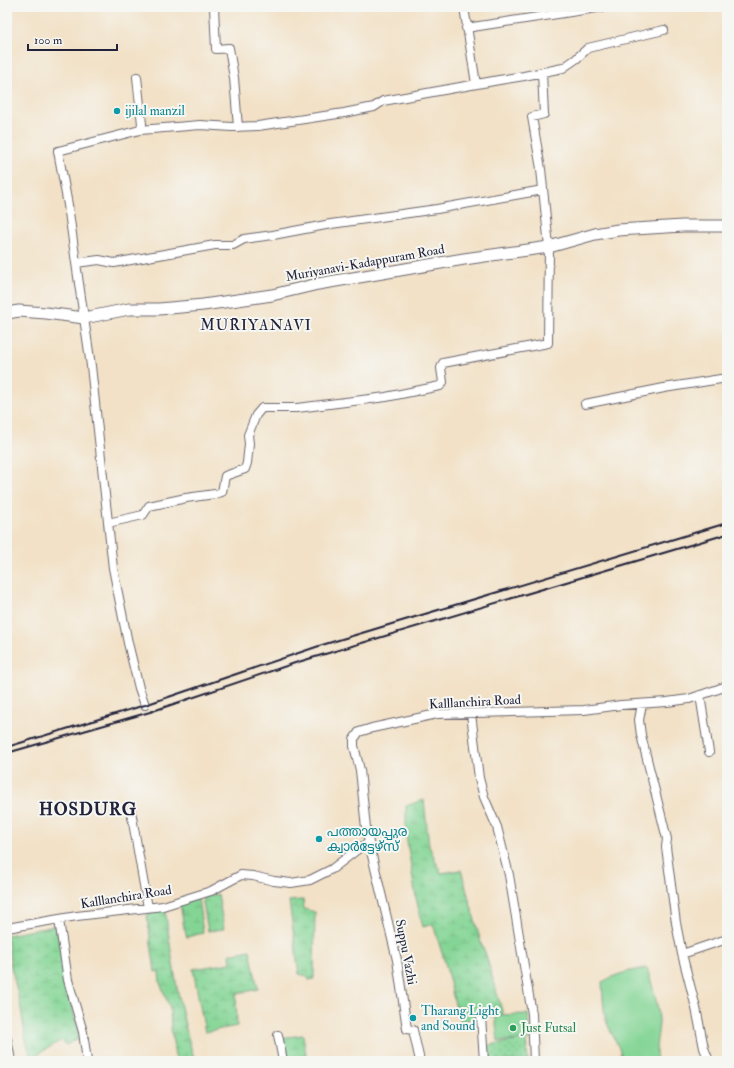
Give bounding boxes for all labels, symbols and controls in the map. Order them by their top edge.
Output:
scale bar [28,26,117,52]
text: 100 m [34,33,63,48]
place label: ijilal manzil [125,103,186,119]
marker: ijilal manzil [112,106,122,116]
street label: Muriyanavi-Kadappuram Road [284,241,446,286]
district label: MURIYANAVI [200,316,312,335]
street label: Kalllanchira Road [429,692,522,712]
district label: HOSDURG [39,799,137,820]
place label: പത്തായപ്പുര ക്വാർട്ടേഴ്സ് [327,824,408,855]
marker: പത്തായപ്പുര ക്വാർട്ടേഴ്സ് [314,834,324,844]
street label: Kalllanchira Road [79,882,173,912]
street label: Suppu Vazhi [391,918,420,987]
place label: Tharang Light and Sound [421,1003,499,1034]
marker: Tharang Light and Sound [408,1013,418,1023]
place label: Just Futsal [520,1020,577,1036]
marker: Just Futsal [508,1023,518,1033]

